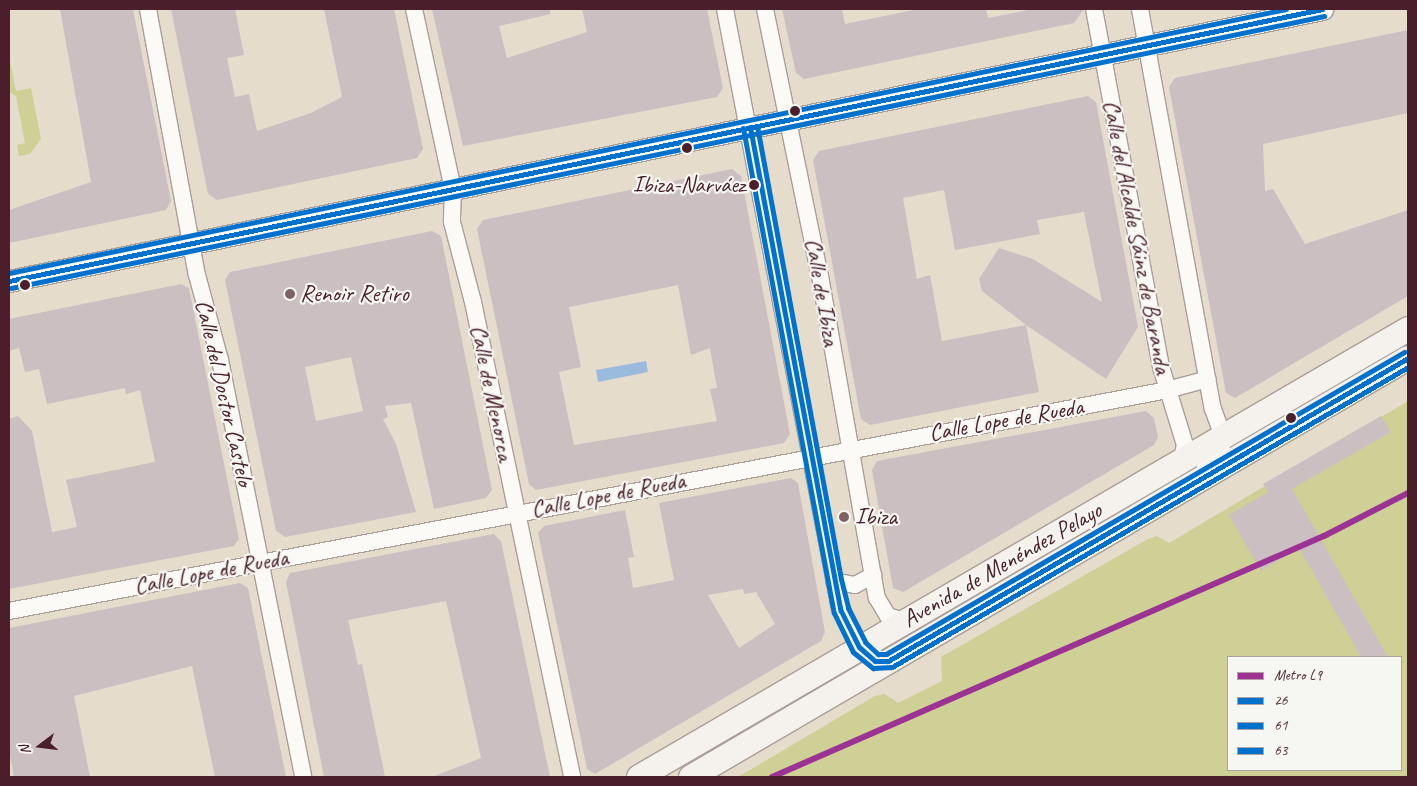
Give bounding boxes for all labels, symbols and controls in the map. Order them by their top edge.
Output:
street label: Calle del Alcalde Sáinz de Baranda [1096,98,1178,376]
unlabelled marker [790,106,800,116]
unlabelled marker [682,143,692,153]
place label: Ibiza-Narváez [633,171,745,199]
marker: Ibiza-Narváez [749,180,759,190]
street label: Calle de Ibiza [798,236,846,348]
unlabelled marker [20,280,30,290]
place label: Renoir Retiro [300,280,409,308]
marker: Renoir Retiro [284,288,296,300]
street label: Calle del Doctor Castelo [189,297,259,489]
street label: Calle de Menorca [464,322,520,464]
street label: Calle Lope de Rueda [927,392,1085,448]
unlabelled marker [1286,413,1296,423]
street label: Calle Lope de Rueda [529,466,687,524]
street label: Avenida de Menéndez Pelayo [897,496,1107,634]
place label: Ibiza [855,503,897,531]
marker: Ibiza [837,510,851,524]
street label: Calle Lope de Rueda [132,543,290,601]
legend [1227,656,1402,771]
text: Metro L9 [1274,666,1322,685]
text: 26 [1274,691,1288,710]
text: 61 [1274,716,1288,735]
north arrow [15,721,65,771]
text: 63 [1274,741,1288,760]
text: N [16,744,34,756]

